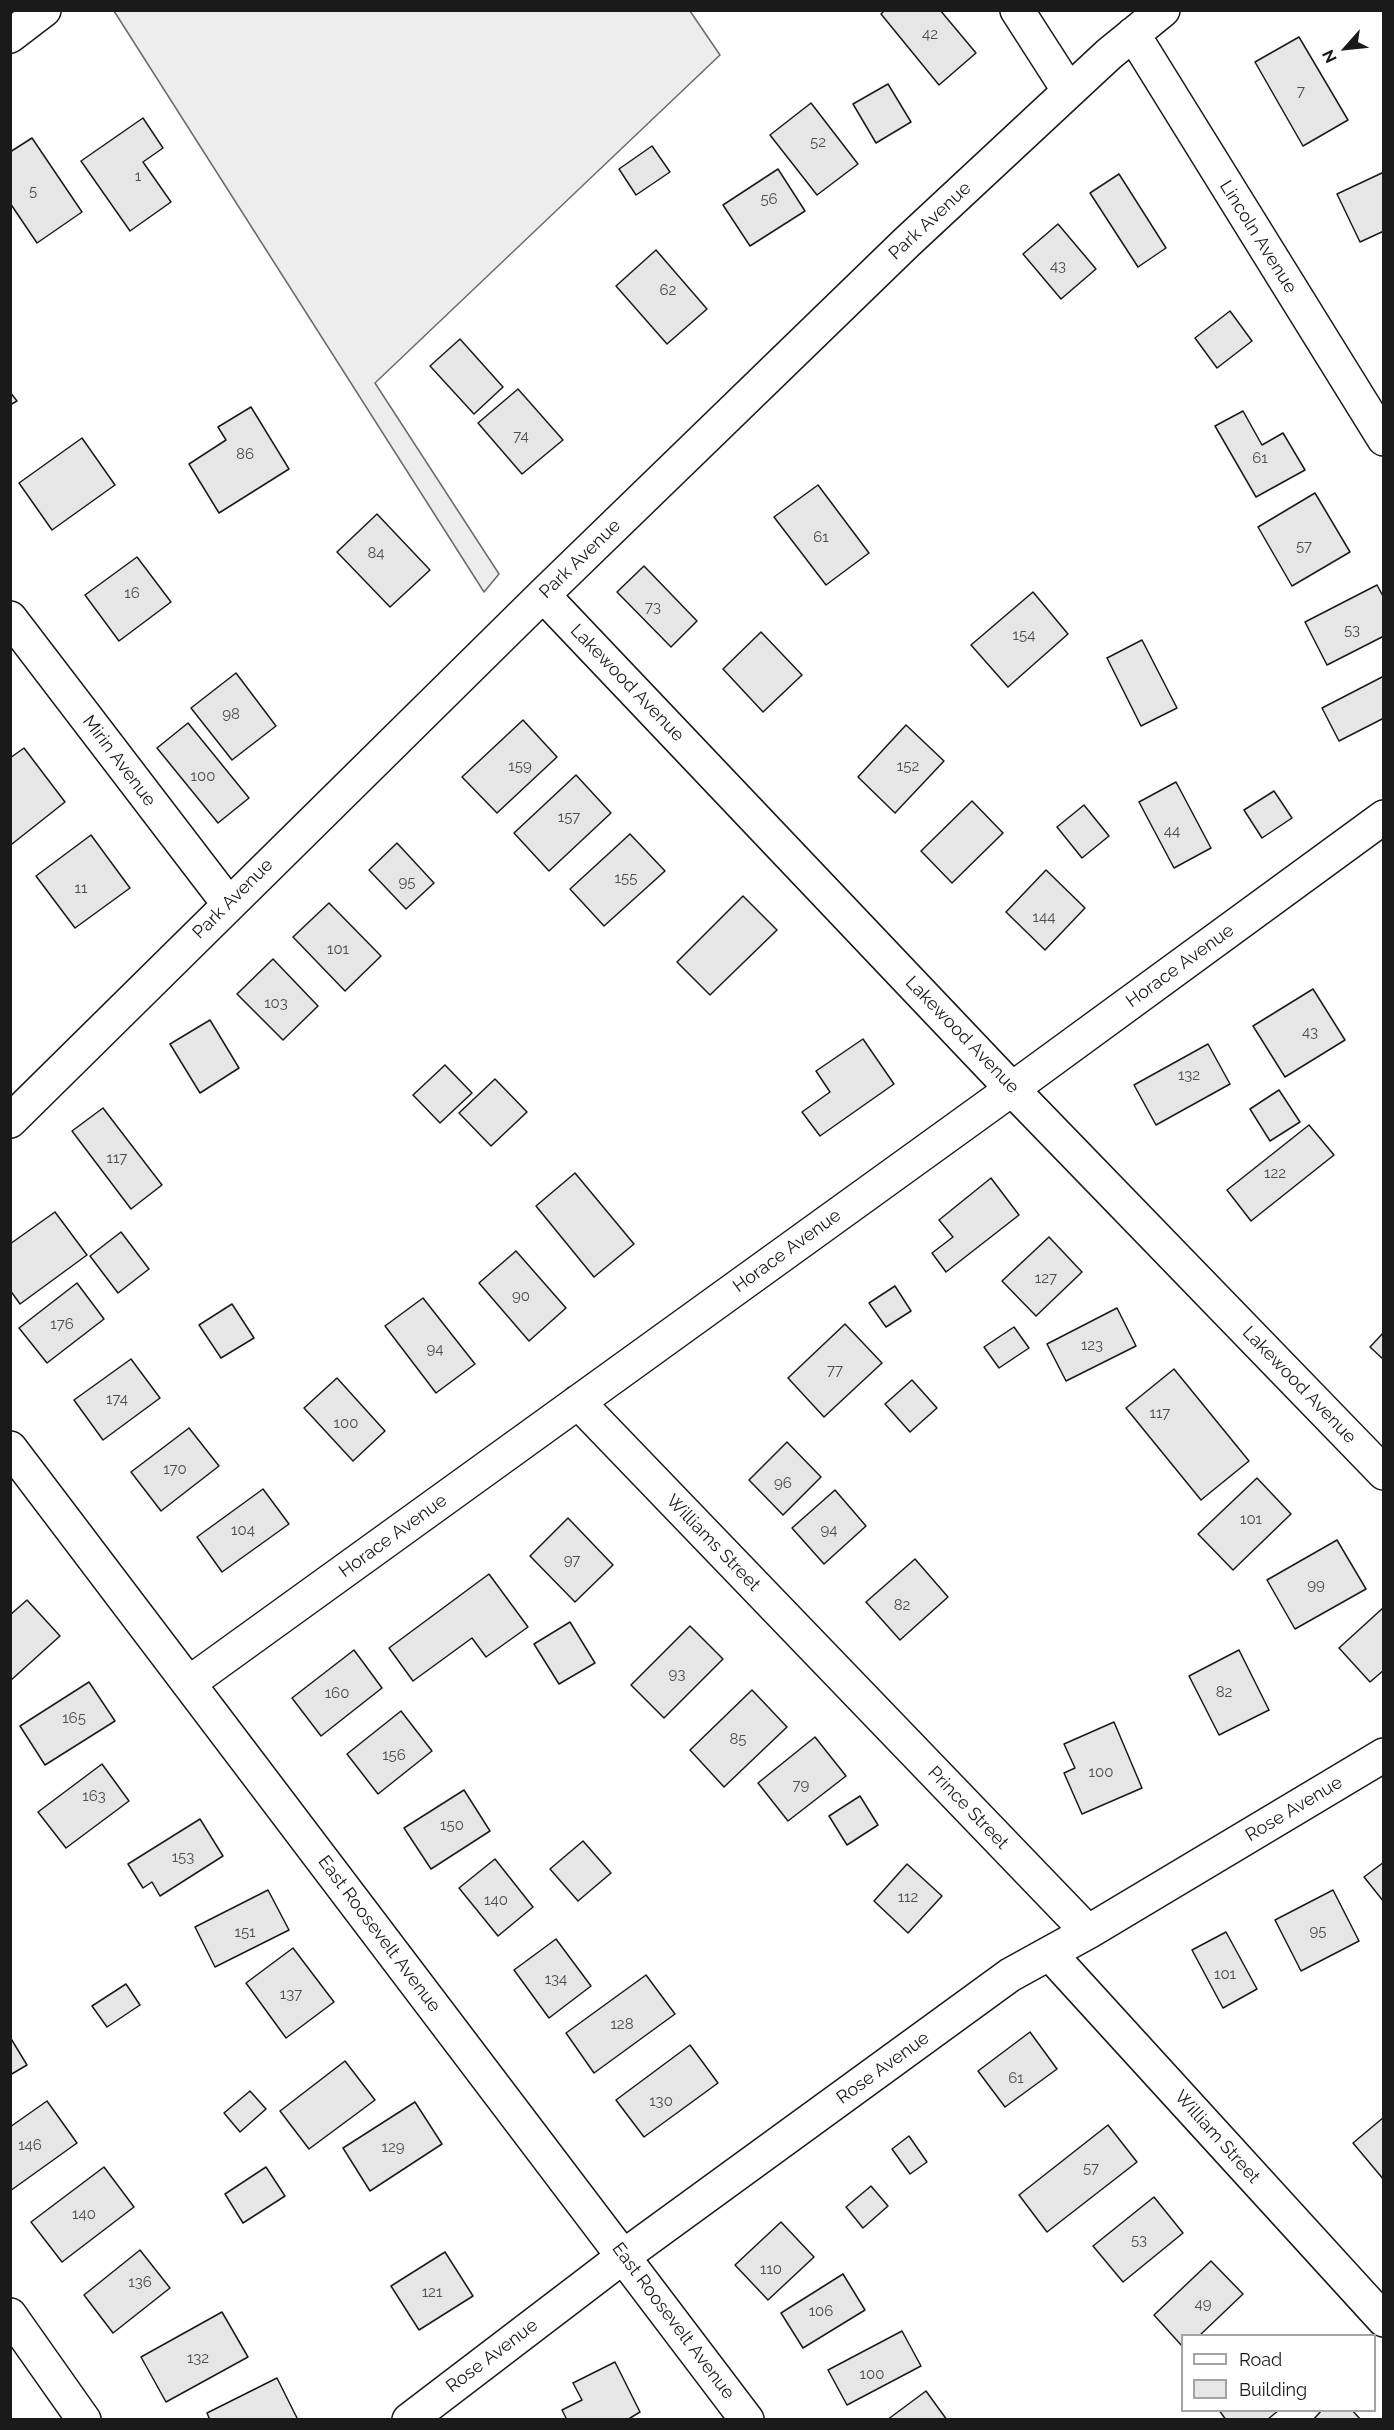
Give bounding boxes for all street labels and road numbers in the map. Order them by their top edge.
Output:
street label: Park Avenue [884,177,976,265]
street label: Lincoln Avenue [1215,177,1301,297]
street label: Park Avenue [535,515,625,603]
street label: Lakewood Avenue [566,620,688,746]
street label: Mirin Avenue [78,711,160,811]
street label: Park Avenue [188,854,278,944]
street label: Horace Avenue [1122,920,1238,1012]
street label: Lakewood Avenue [901,972,1023,1098]
street label: Horace Avenue [729,1205,845,1297]
street label: Lakewood Avenue [1238,1322,1360,1448]
street label: Horace Avenue [335,1490,451,1582]
street label: Williams Street [661,1490,765,1596]
street label: Prince Street [923,1762,1013,1854]
street label: Rose Avenue [1242,1772,1346,1846]
street label: East Roosevelt Avenue [313,1851,445,2017]
street label: Rose Avenue [832,2027,934,2109]
street label: William Street [1170,2086,1264,2188]
street label: East Roosevelt Avenue [607,2238,739,2404]
street label: Rose Avenue [442,2315,542,2397]

